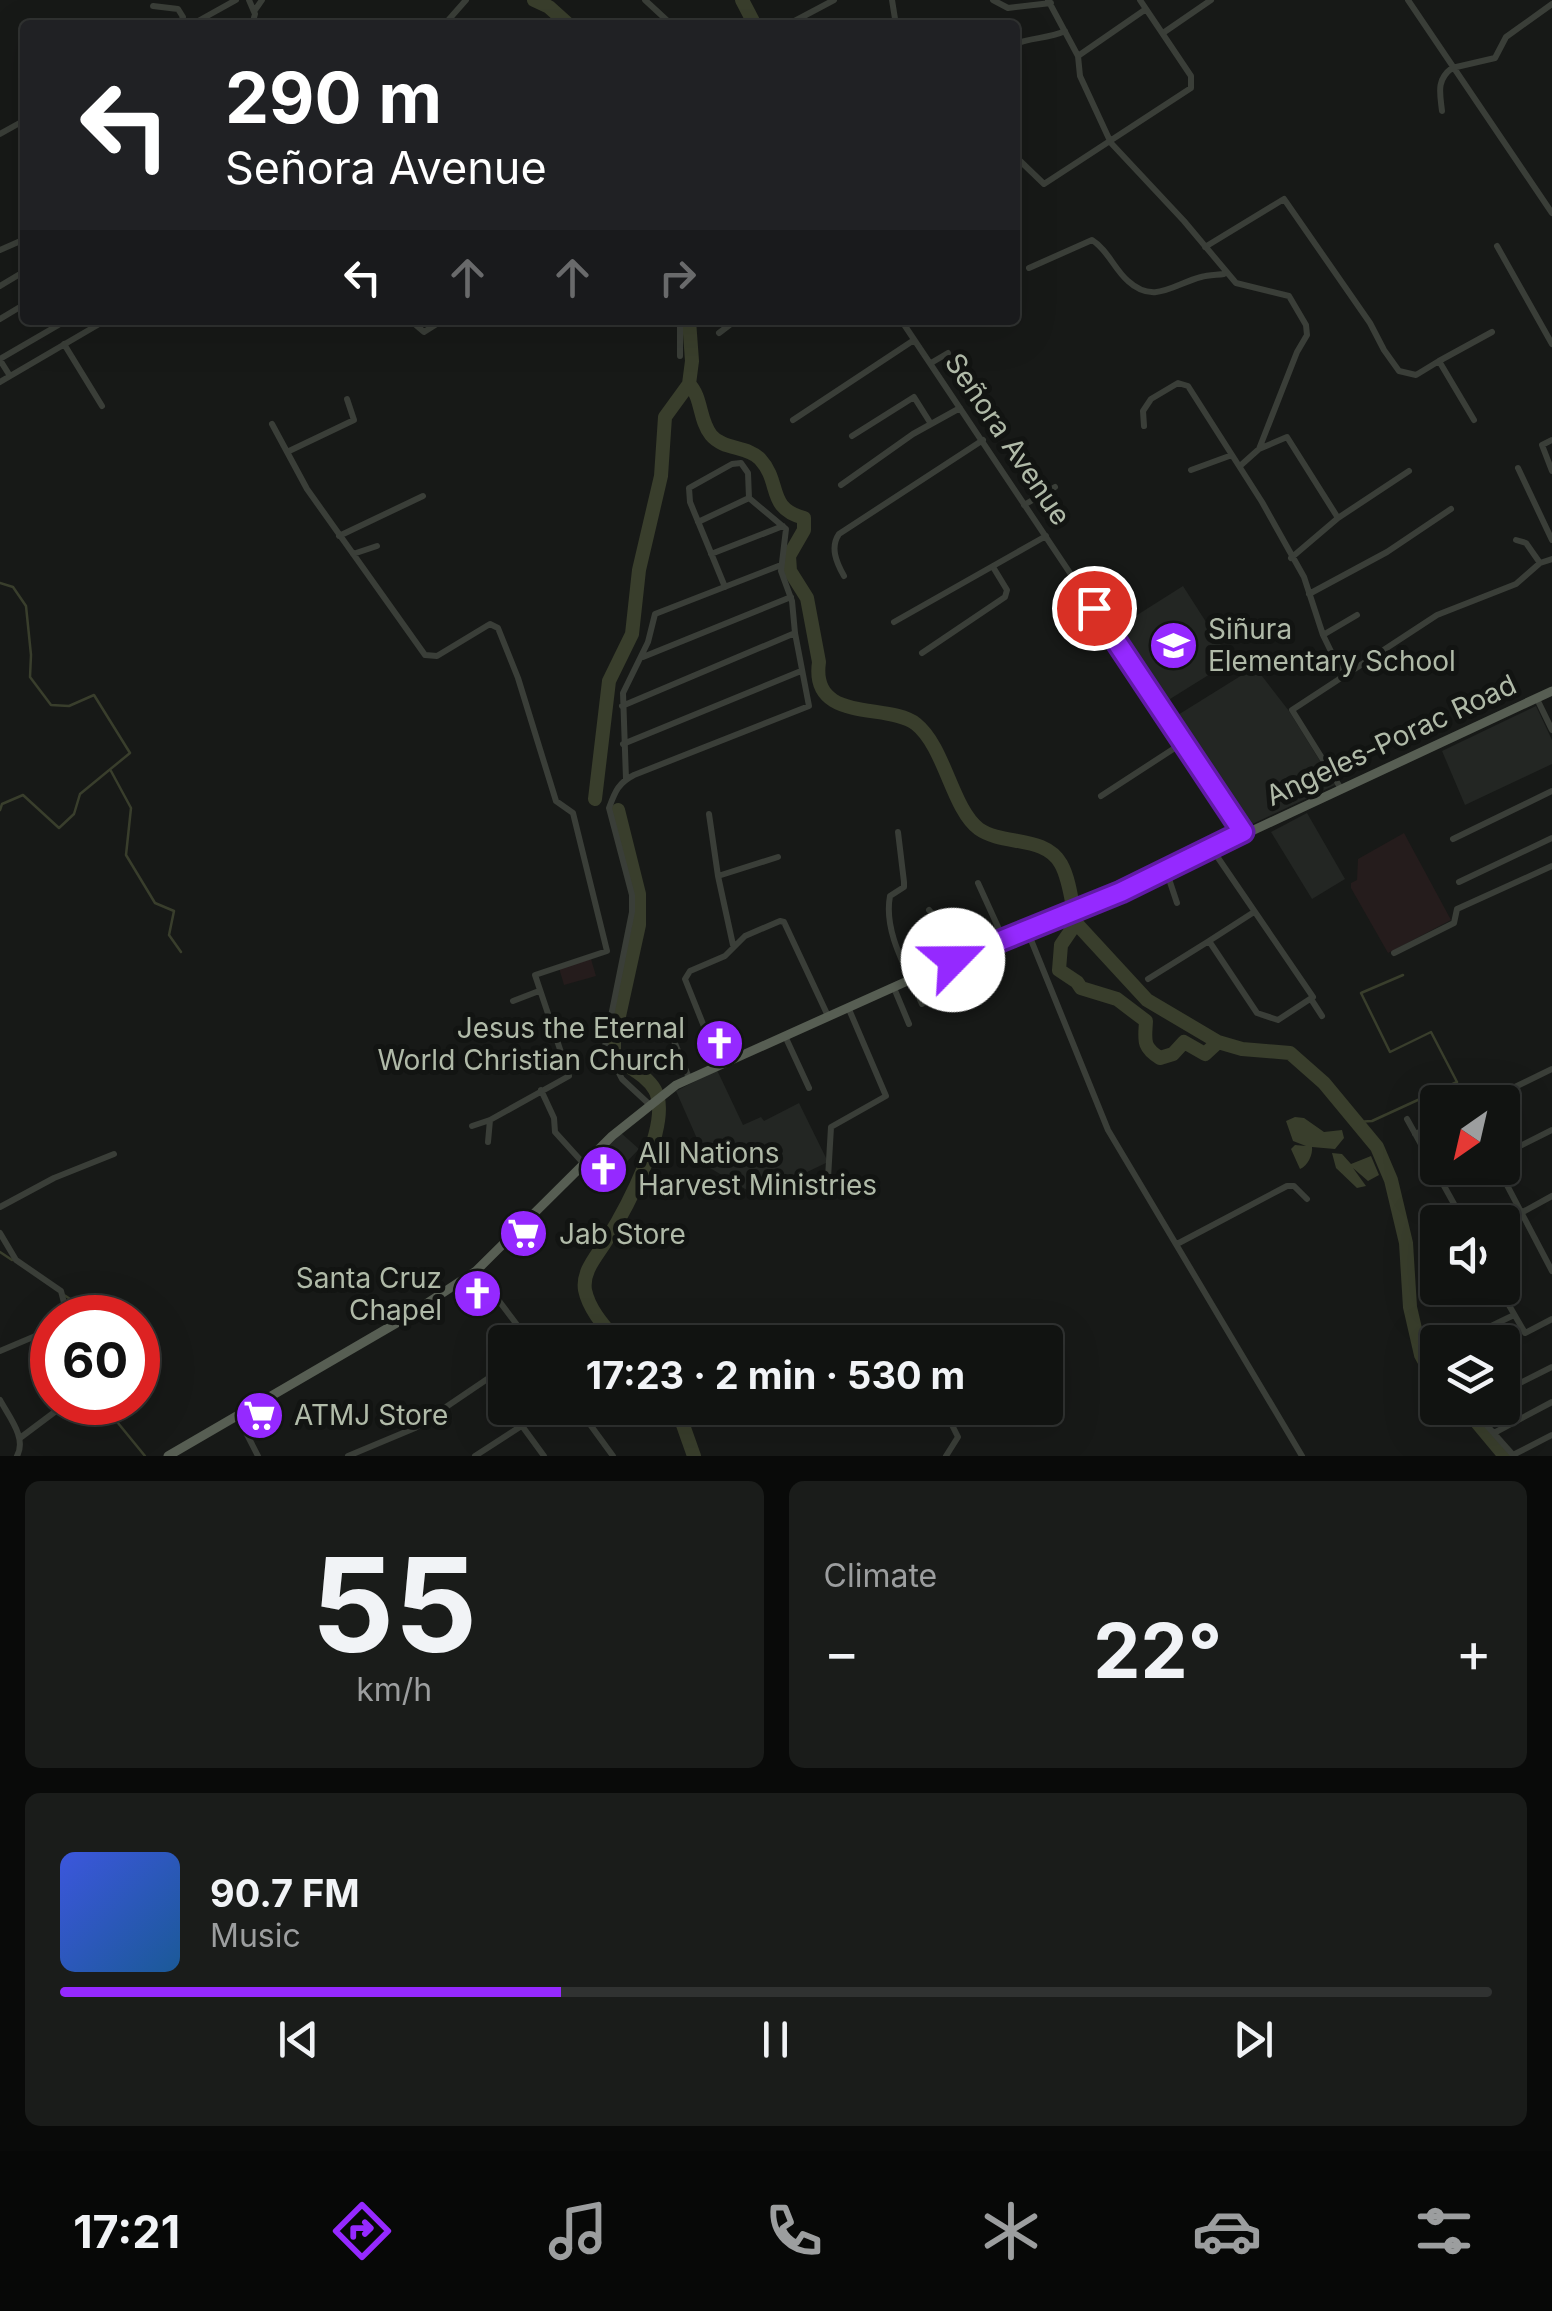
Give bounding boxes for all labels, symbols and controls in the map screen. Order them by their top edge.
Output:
text: 290 m [225,55,442,140]
icon: left [60,60,190,190]
text: Señora Avenue [225,140,547,195]
icon: left [335,250,390,305]
icon: ahead [440,250,495,305]
icon: ahead [545,250,600,305]
icon: right [650,250,705,305]
street label: Señora Avenue [938,347,1078,531]
pin [1052,566,1137,651]
icon: arrive [1067,581,1122,636]
place label: Siñura Elementary School [1208,612,1456,678]
school or university icon: Siñura Elementary School [1147,619,1199,671]
street label: Angeles-Porac Road [1260,667,1522,813]
position arrow [901,908,1005,1012]
place label: Jesus the Eternal World Christian Church [377,1011,685,1077]
church icon: Jesus the Eternal World Christian Church [694,1018,746,1070]
north arrow [1420,1085,1520,1185]
map controls [1420,1085,1520,1425]
place label: All Nations Harvest Ministries [638,1136,877,1202]
church icon: All Nations Harvest Ministries [577,1143,629,1195]
button: sound [1420,1205,1520,1305]
supermarket icon: Jab Store [498,1208,550,1260]
place label: Jab Store [559,1217,686,1251]
place label: Santa Cruz Chapel [296,1261,442,1327]
church icon: Santa Cruz Chapel [451,1268,503,1320]
speed limit sign: 60 [30,1295,160,1425]
button: layers [1420,1325,1520,1425]
text: 17:23 · 2 min · 530 m [586,1352,965,1398]
supermarket icon: ATMJ Store [233,1389,285,1441]
place label: ATMJ Store [294,1398,448,1432]
text: 55 [311,1526,477,1683]
text: Climate [824,1556,937,1595]
text: 22° [1093,1605,1222,1696]
text: − [824,1619,860,1685]
text: + [1456,1619,1492,1685]
text: km/h [356,1670,432,1709]
text: 90.7 FM [210,1870,360,1916]
text: Music [210,1916,301,1955]
icon: previous [271,2012,326,2067]
icon: pause [748,2012,803,2067]
icon: next [1226,2012,1281,2067]
icon: directions [327,2196,397,2266]
icon: music [543,2196,613,2266]
icon: phone [759,2196,829,2266]
icon: climate [976,2196,1046,2266]
icon: car [1192,2196,1262,2266]
icon: filters [1409,2196,1479,2266]
text: 17:21 [73,2204,180,2259]

